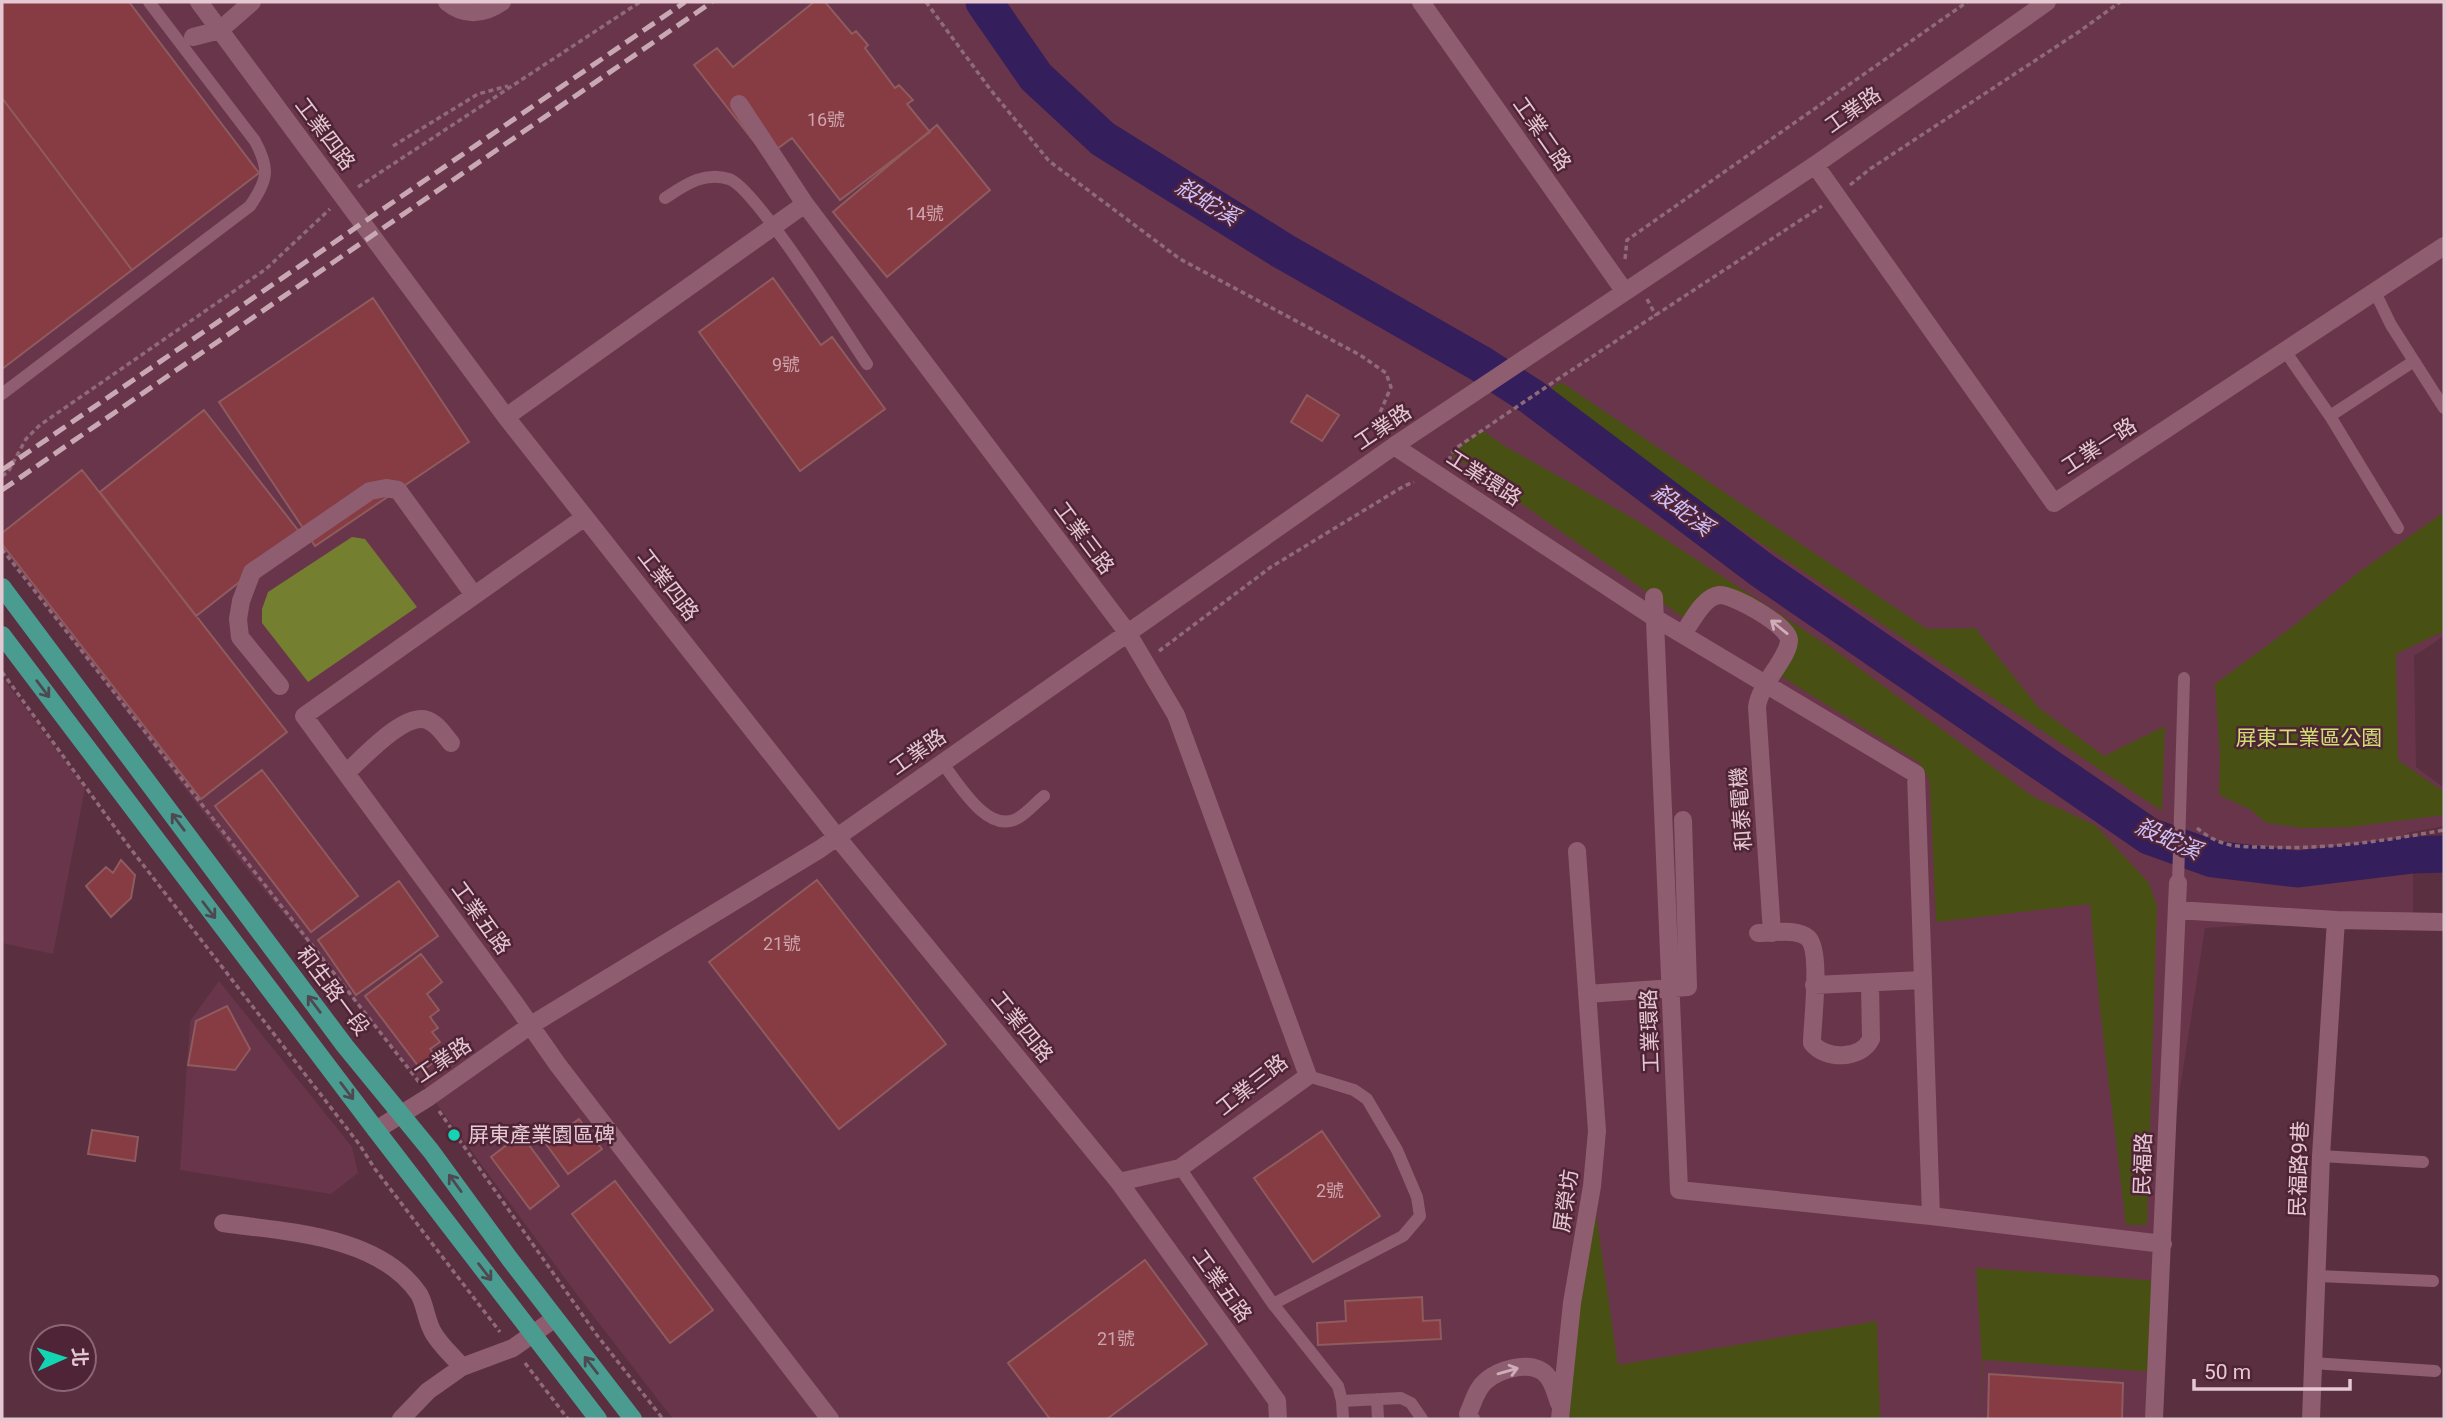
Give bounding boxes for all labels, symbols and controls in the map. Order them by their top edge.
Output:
street label: 工業路 [1820,82,1886,138]
street label: 工業四路 [290,93,360,175]
street label: 工業二路 [1508,93,1576,175]
house number: 16號 [807,109,845,130]
water label: 殺蛇溪 [1170,173,1246,233]
house number: 14號 [906,203,944,224]
house number: 9號 [772,354,800,375]
street label: 工業路 [1350,399,1416,455]
street label: 工業一路 [2057,413,2141,479]
street label: 工業環路 [1442,445,1526,511]
water label: 殺蛇溪 [1646,478,1720,543]
street label: 工業三路 [1049,497,1119,579]
street label: 工業四路 [633,545,703,625]
one-way arrow [1770,619,1788,634]
one-way arrow [35,679,50,698]
street label: 工業路 [885,724,951,780]
park label: 屏東工業區公園 [2236,726,2383,750]
street label: 和泰電機 [1726,766,1756,852]
one-way arrow [171,813,185,832]
water label: 殺蛇溪 [2131,813,2208,867]
street label: 工業五路 [447,877,515,959]
one-way arrow [202,900,217,919]
house number: 21號 [763,933,801,954]
street label: 和生路一段 [292,942,374,1040]
street label: 工業四路 [986,987,1058,1067]
street label: 工業環路 [1637,989,1663,1073]
one-way arrow [307,996,322,1014]
street label: 工業路 [410,1032,476,1088]
street label: 工業三路 [1212,1050,1292,1120]
one-way arrow [339,1082,354,1100]
street label: 民福路9巷 [2285,1121,2313,1217]
place label: 屏東產業園區碑 [468,1123,615,1147]
marker: 屏東產業園區碑 [446,1127,462,1143]
street label: 民福路 [2130,1132,2156,1196]
street label: 屏榮坊 [1550,1168,1582,1234]
one-way arrow [447,1174,462,1193]
house number: 2號 [1316,1180,1344,1201]
street label: 工業五路 [1188,1245,1256,1327]
one-way arrow [478,1262,493,1281]
north arrow [28,1323,98,1393]
house number: 21號 [1097,1328,1135,1349]
text: 北 [67,1347,91,1367]
scale bar [2194,1348,2350,1392]
one-way arrow [583,1357,598,1375]
text: 50 m [2204,1360,2251,1384]
one-way arrow [1496,1364,1518,1377]

